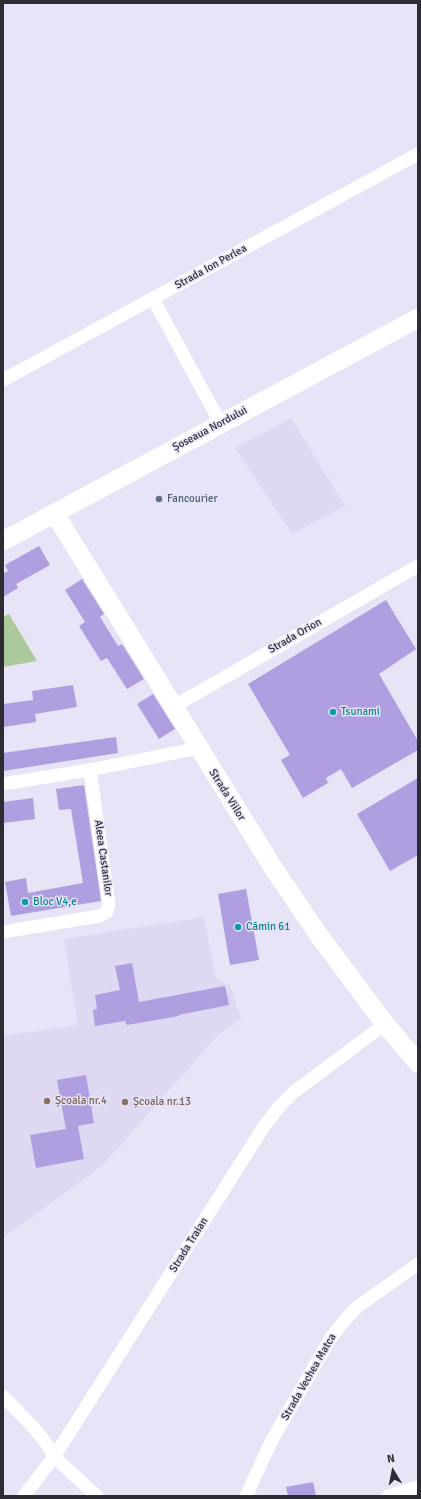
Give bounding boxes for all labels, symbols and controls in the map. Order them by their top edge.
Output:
street label: Strada Ion Perlea [173,242,249,292]
street label: Șoseaua Nordului [170,404,250,454]
place label: Fancourier [167,492,218,506]
marker: Fancourier [154,494,164,504]
street label: Strada Orion [266,615,324,657]
place label: Tsunami [341,705,380,719]
marker: Tsunami [328,707,338,717]
street label: Strada Viilor [206,767,248,823]
street label: Aleea Castanilor [91,819,115,897]
place label: Bloc V4,e [33,895,77,909]
marker: Bloc V4,e [20,897,30,907]
place label: Cămin 61 [246,920,290,934]
marker: Cămin 61 [233,922,243,932]
place label: Școala nr.4 [55,1094,107,1108]
place label: Școala nr.13 [133,1095,191,1109]
marker: Școala nr.4 [42,1096,52,1106]
marker: Școala nr.13 [120,1097,130,1107]
street label: Strada Traian [167,1215,211,1275]
street label: Strada Vechea Matca [279,1331,339,1423]
north arrow [373,1451,413,1491]
text: N [386,1452,396,1466]

